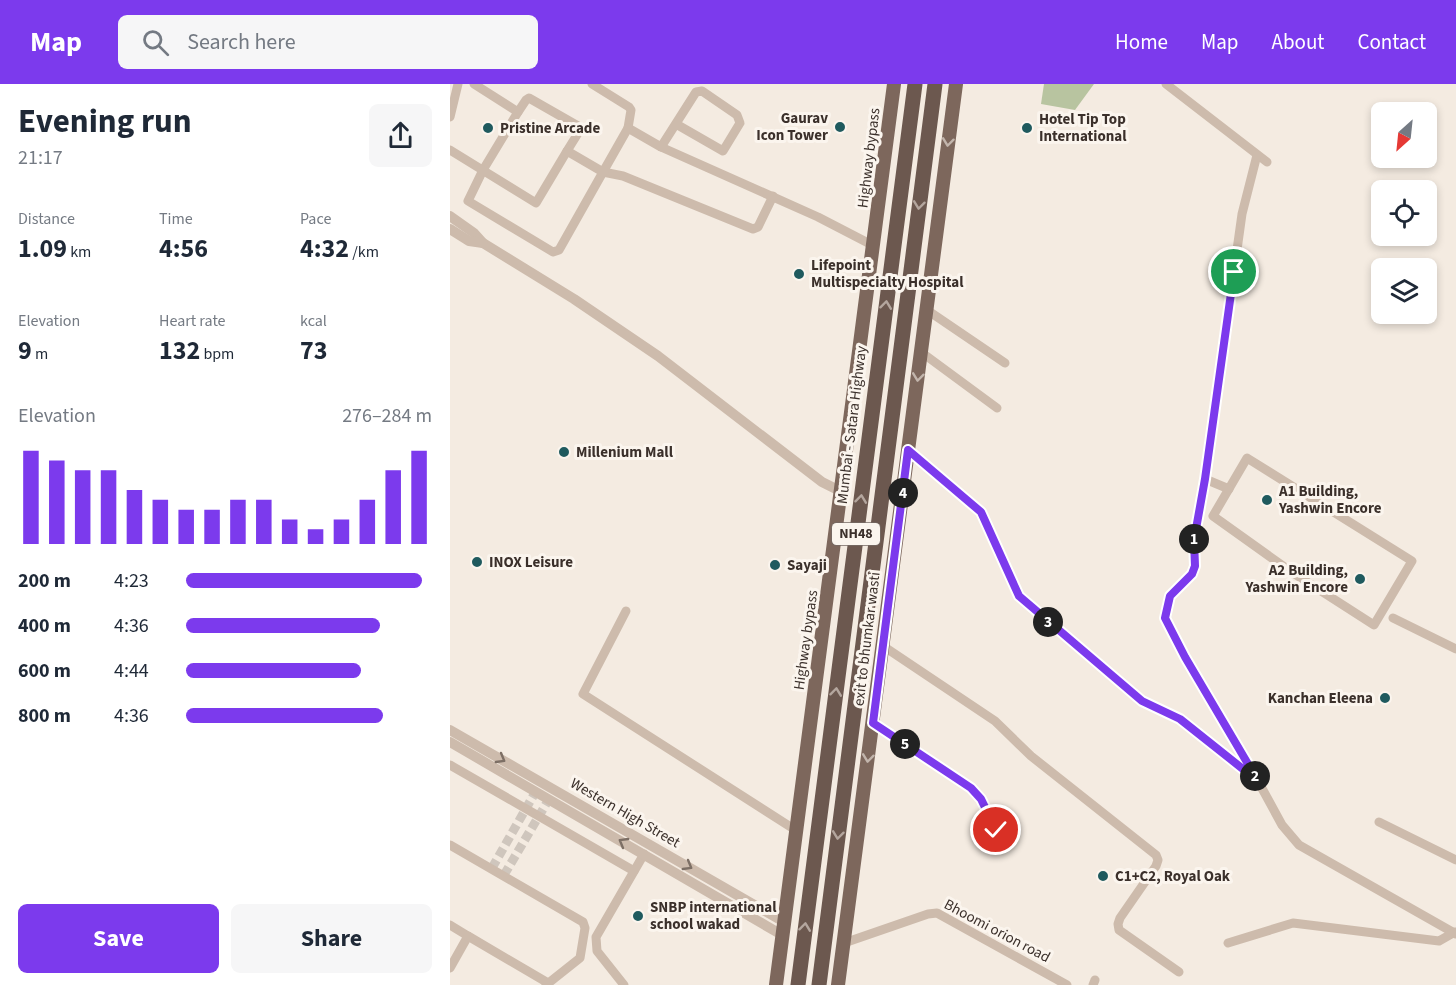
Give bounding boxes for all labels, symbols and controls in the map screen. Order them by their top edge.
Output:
search box [118,15,538,69]
text: Map [30,22,82,62]
icon: search [139,26,172,59]
text: Search here [187,26,296,58]
text: Home [1115,27,1168,57]
text: Map [1201,27,1239,57]
text: About [1272,27,1324,57]
text: Contact [1357,27,1426,57]
text: Evening run [18,98,192,145]
north arrow [1371,102,1437,168]
map controls [1371,102,1437,324]
button: share [369,104,432,167]
street label: Highway bypass [852,107,886,209]
place label: Gaurav Icon Tower [756,108,828,146]
place label: Hotel Tip Top International [1039,109,1127,147]
place label: Pristine Arcade [500,118,600,139]
marker: Gaurav Icon Tower [833,120,847,134]
marker: Pristine Arcade [481,121,495,135]
marker: Hotel Tip Top International [1020,121,1034,135]
one-way arrow [942,137,955,147]
text: 21:17 [18,144,63,172]
button: locate [1371,180,1437,246]
one-way arrow [914,200,926,209]
text: Distance [18,208,75,230]
text: Time [159,208,193,230]
text: Pace [300,208,331,230]
text: 1.09 [18,230,67,267]
text: 4:56 [159,230,208,267]
text: 4:32 [300,230,349,267]
text: km [67,241,91,263]
text: /km [349,241,379,263]
pin [1208,246,1259,297]
place label: Lifepoint Multispecialty Hospital [811,255,964,293]
icon: arrive [1217,255,1250,288]
button: layers [1371,258,1437,324]
marker: Lifepoint Multispecialty Hospital [792,267,806,281]
one-way arrow [880,301,892,310]
text: Elevation [18,310,80,332]
text: Heart rate [159,310,226,332]
text: kcal [300,310,327,332]
text: 9 [18,332,32,369]
text: 132 [159,332,200,369]
text: 73 [300,332,327,369]
text: m [32,343,48,365]
text: bpm [200,343,234,365]
street label: Mumbai - Satara Highway [832,345,872,505]
one-way arrow [912,372,924,382]
text: Elevation [18,402,96,430]
text: 276–284 m [342,402,432,430]
place label: Millenium Mall [576,442,674,463]
marker: Millenium Mall [557,445,571,459]
pin: 4 [888,478,918,508]
place label: A1 Building, Yashwin Encore [1278,481,1382,519]
text: 4 [899,482,907,504]
marker: A1 Building, Yashwin Encore [1260,493,1274,507]
one-way arrow [854,494,867,503]
road number: NH48 [832,523,880,545]
pin: 1 [1179,524,1209,554]
text: 1 [1190,528,1198,550]
place label: INOX Leisure [489,552,573,573]
marker: INOX Leisure [470,555,484,569]
place label: Sayaji [787,555,827,576]
marker: Sayaji [768,558,782,572]
place label: A2 Building, Yashwin Encore [1244,560,1348,598]
text: 200 m [18,567,71,595]
text: 4:23 [114,567,149,595]
street label: exit to bhumkar wasti [848,571,886,707]
marker: A2 Building, Yashwin Encore [1353,572,1367,586]
street label: Highway bypass [789,589,823,691]
pin: 3 [1033,607,1063,637]
text: 3 [1044,611,1052,633]
text: 400 m [18,612,71,640]
text: 4:36 [114,612,149,640]
text: 600 m [18,657,71,685]
text: 4:44 [114,657,149,685]
one-way arrow [829,687,842,697]
place label: Kanchan Eleena [1268,688,1373,709]
marker: Kanchan Eleena [1378,691,1392,705]
text: 800 m [18,702,71,730]
text: 4:36 [114,702,149,730]
pin: 5 [890,729,920,759]
text: 5 [901,733,909,755]
one-way arrow [495,752,505,763]
one-way arrow [862,753,875,762]
pin: 2 [1240,761,1270,791]
text: 2 [1251,765,1259,787]
street label: Western High Street [566,773,684,853]
pin [970,804,1021,855]
icon: check [979,813,1012,846]
one-way arrow [833,831,845,840]
one-way arrow [619,837,629,849]
one-way arrow [682,859,692,871]
place label: C1+C2, Royal Oak [1115,866,1231,887]
marker: C1+C2, Royal Oak [1096,869,1110,883]
street label: Bhoomi orion road [940,894,1054,968]
place label: SNBP international school wakad [650,897,777,935]
button: Save [18,904,219,973]
button: Share [231,904,432,973]
marker: SNBP international school wakad [631,909,645,923]
one-way arrow [799,922,811,932]

